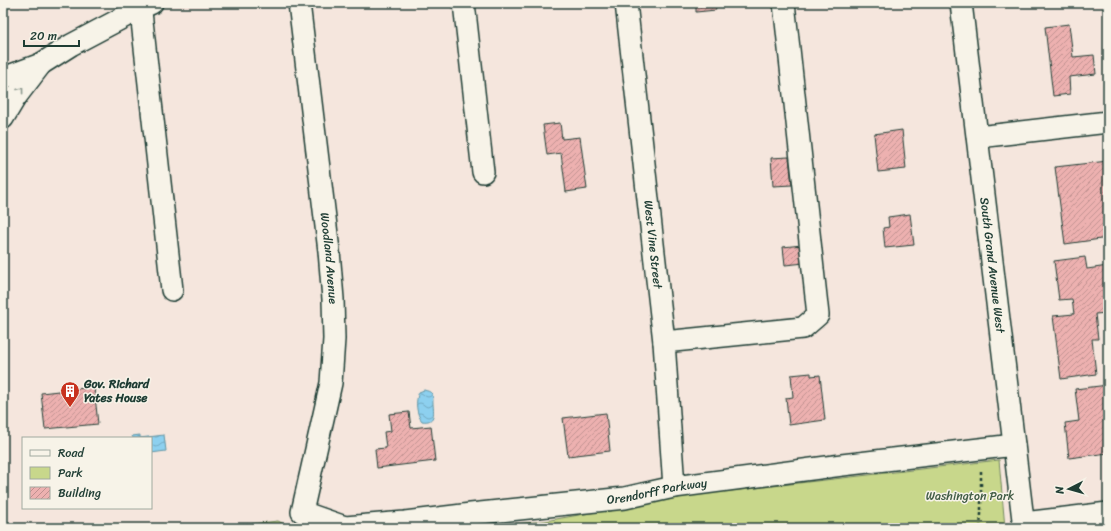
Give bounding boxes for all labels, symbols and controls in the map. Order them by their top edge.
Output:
scale bar [24,22,79,48]
text: 20 m [30,25,57,47]
one-way arrow [16,88,23,95]
street label: South Grand Avenue West [973,196,1012,335]
street label: West Vine Street [637,199,669,291]
street label: Woodland Avenue [313,211,344,304]
place label: Gov. Richard Yates House [83,373,151,409]
building icon: Gov. Richard Yates House [59,380,81,408]
legend [22,437,152,509]
text: Road [58,442,85,464]
text: Park [58,462,83,484]
north arrow [1049,469,1089,509]
street label: Orendorff Parkway [606,472,709,511]
text: Building [58,482,101,504]
park label: Washington Park [926,485,1015,507]
text: N [1050,485,1070,496]

